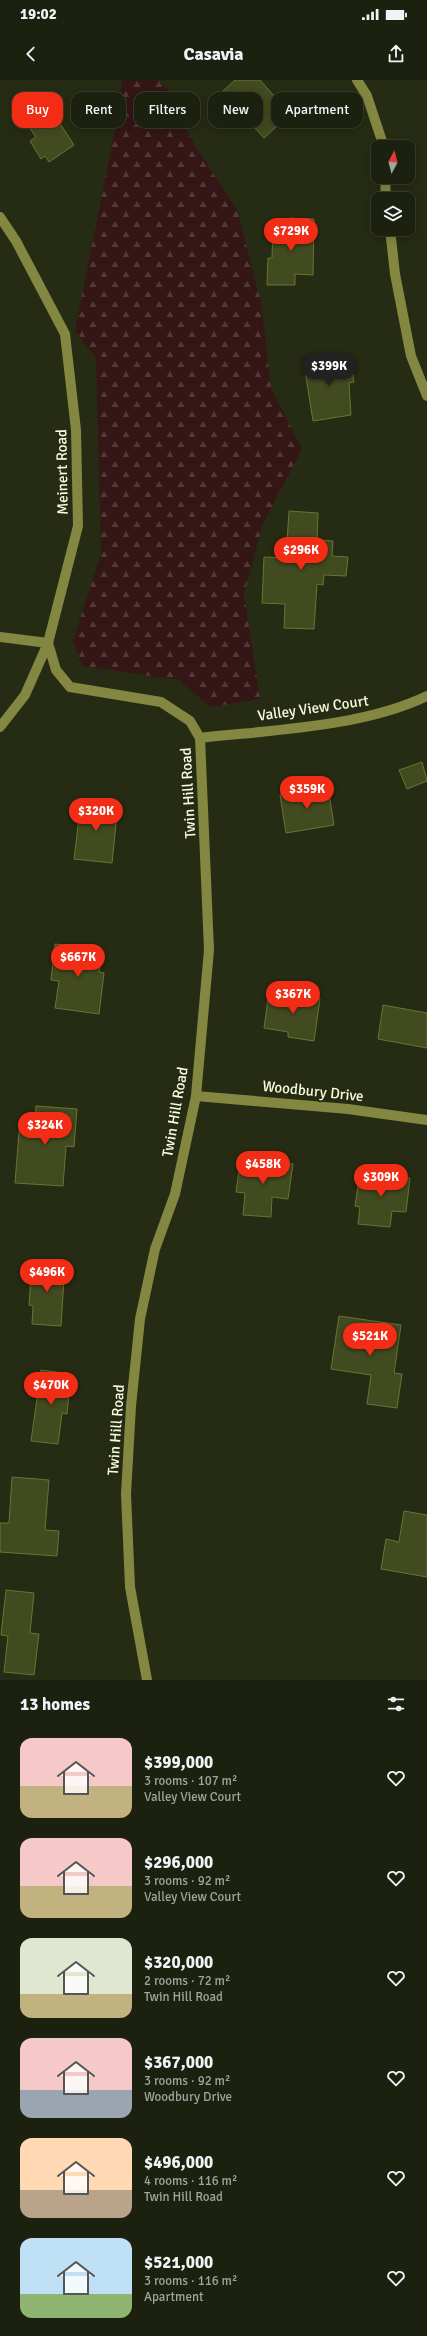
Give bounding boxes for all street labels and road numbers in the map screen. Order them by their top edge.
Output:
street label: Meinert Road [52,429,72,515]
street label: Valley View Court [256,691,370,725]
street label: Twin Hill Road [177,747,199,839]
street label: Twin Hill Road [158,1066,192,1158]
street label: Woodbury Drive [262,1077,364,1105]
street label: Twin Hill Road [104,1384,128,1476]

